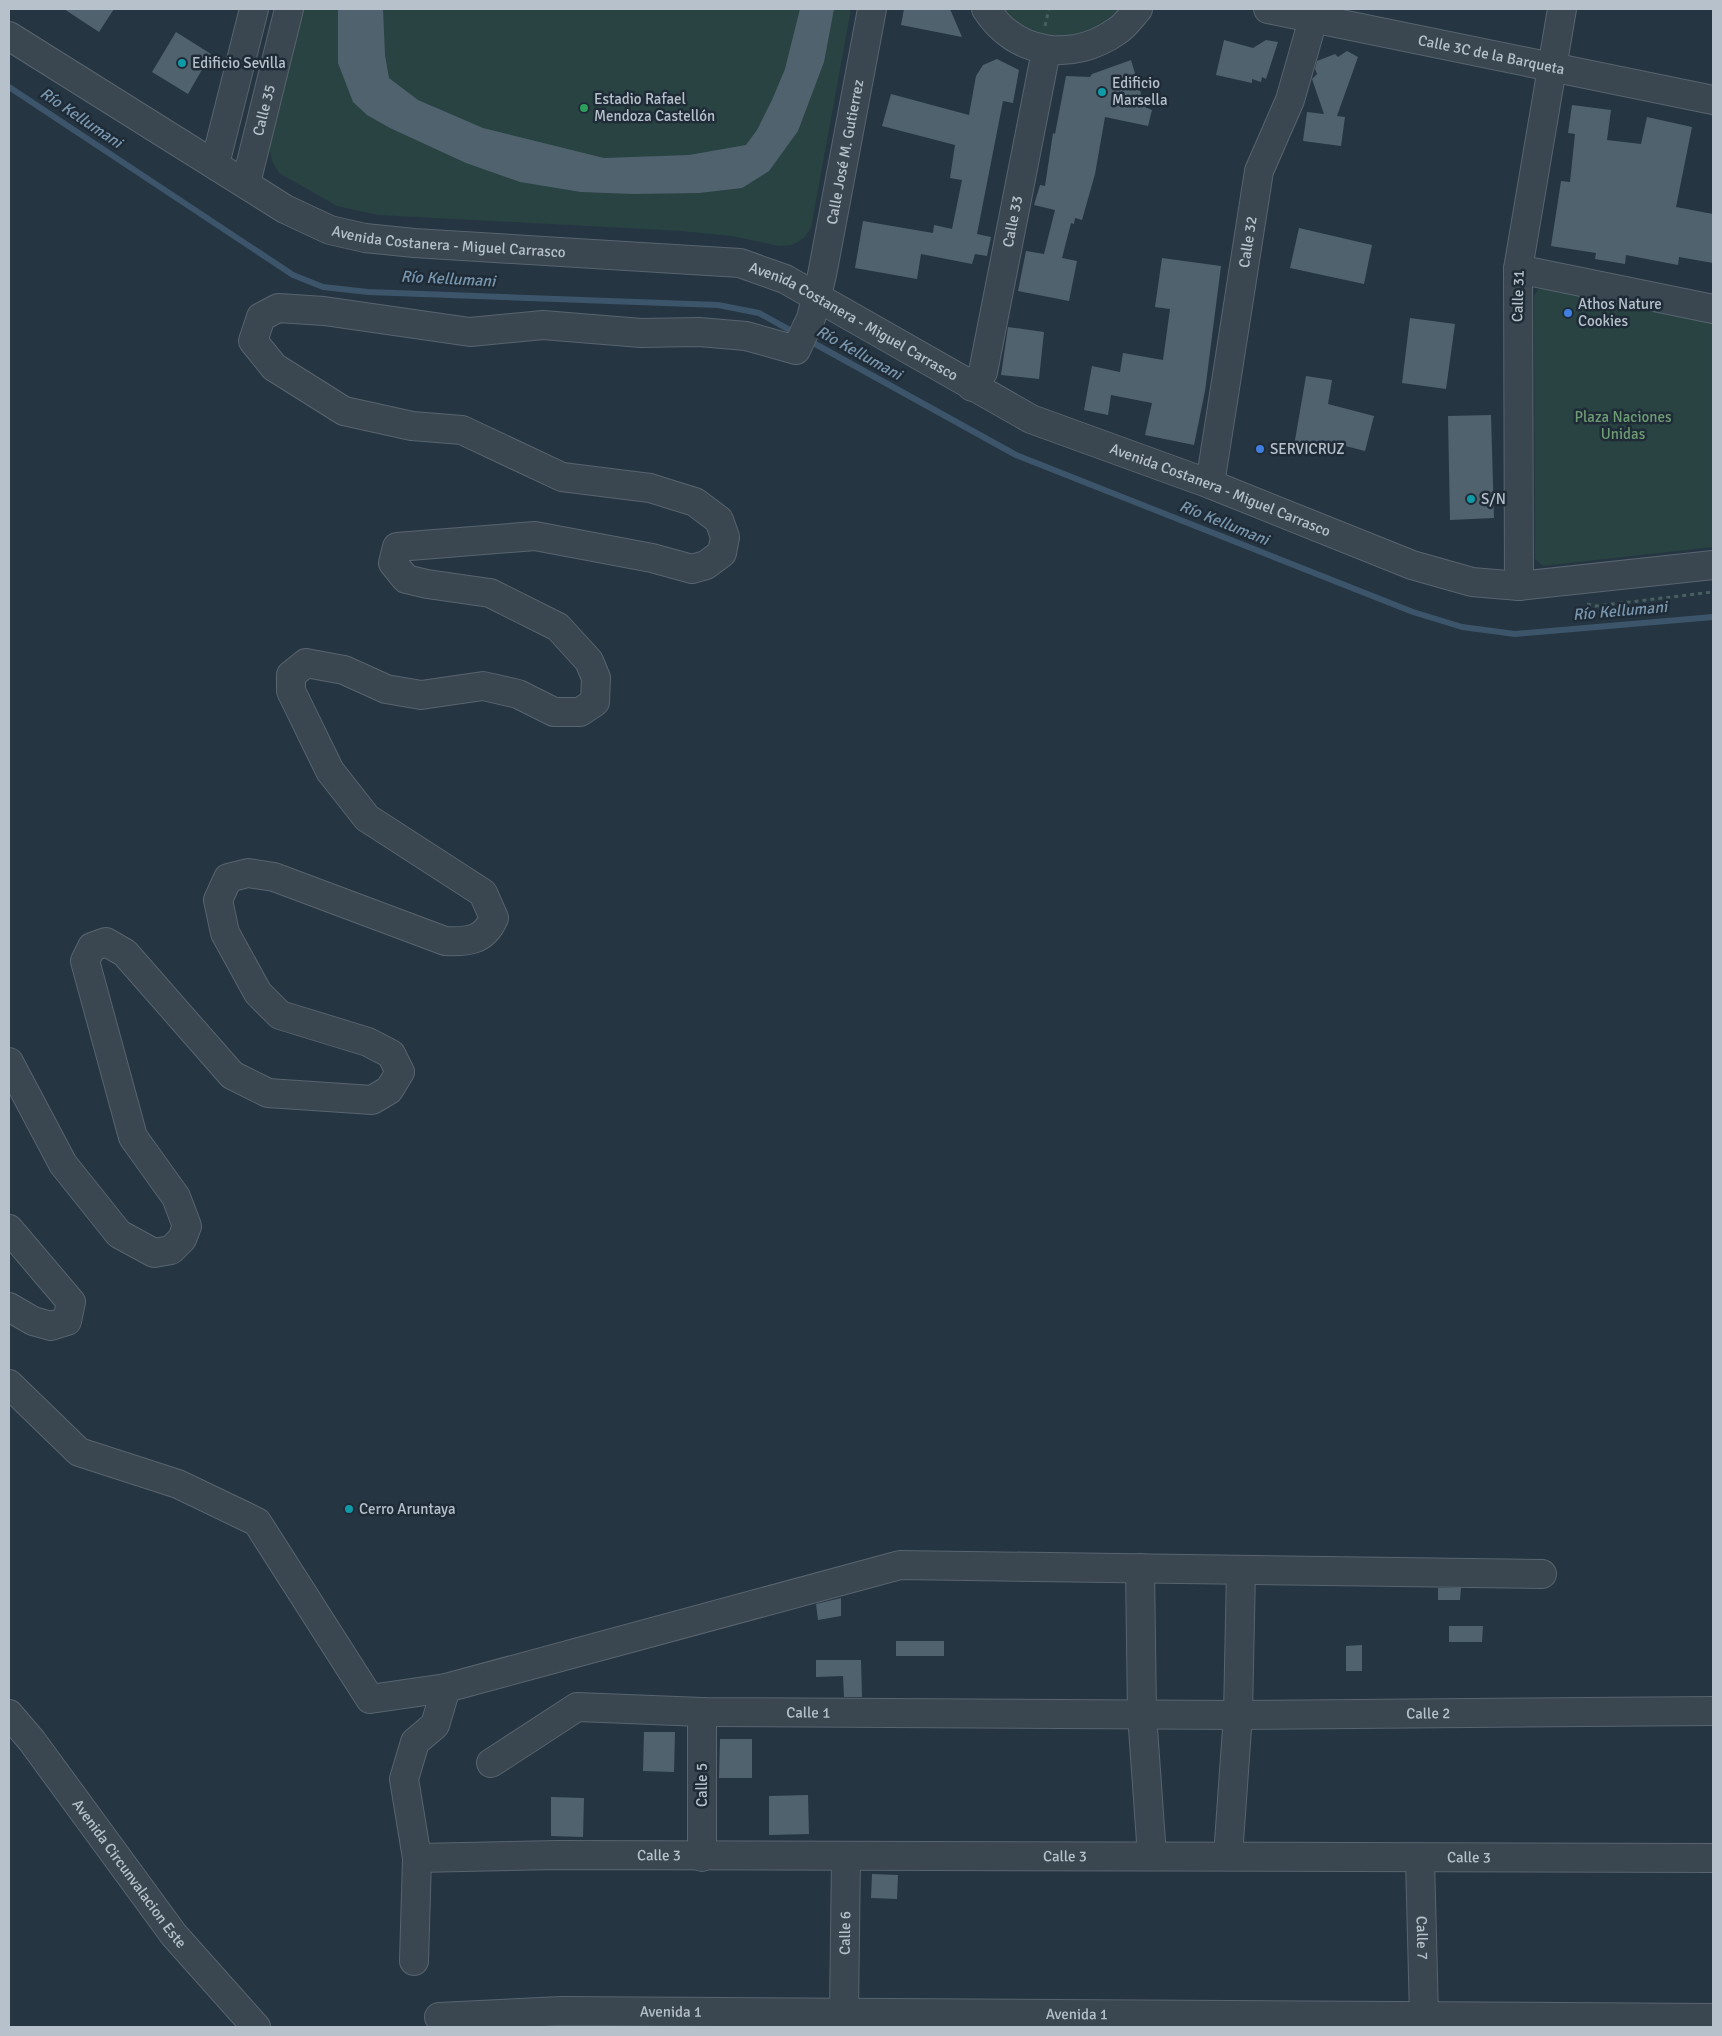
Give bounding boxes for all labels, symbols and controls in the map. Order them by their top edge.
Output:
street label: Calle 3C de la Barqueta [1417,31,1566,78]
place label: Edificio Sevilla [192,54,286,72]
marker: Edificio Sevilla [176,57,188,69]
place label: Edificio Marsella [1112,74,1168,109]
street label: Calle José M. Gutierrez [823,78,868,226]
water label: Río Kellumani [36,83,127,154]
street label: Calle 35 [249,83,279,138]
marker: Edificio Marsella [1096,86,1108,98]
place label: Estadio Rafael Mendoza Castellón [594,90,715,125]
marker: Estadio Rafael Mendoza Castellón [578,102,590,114]
street label: Calle 33 [999,194,1026,249]
street label: Calle 32 [1235,215,1261,269]
street label: Avenida Costanera - Miguel Carrasco [330,222,566,261]
street label: Avenida Costanera - Miguel Carrasco [747,258,961,385]
water label: Río Kellumani [400,267,498,292]
street label: Calle 31 [1508,270,1528,322]
place label: Athos Nature Cookies [1578,295,1662,330]
marker: Athos Nature Cookies [1562,307,1574,319]
water label: Río Kellumani [813,321,907,386]
park label: Plaza Naciones Unidas [1574,408,1672,443]
street label: Avenida Costanera - Miguel Carrasco [1107,439,1333,540]
place label: SERVICRUZ [1270,440,1345,458]
marker: SERVICRUZ [1254,443,1266,455]
place label: S/N [1481,490,1506,508]
marker: S/N [1465,493,1477,505]
water label: Río Kellumani [1176,496,1273,551]
water label: Río Kellumani [1572,597,1670,625]
place label: Cerro Aruntaya [359,1500,456,1518]
marker: Cerro Aruntaya [343,1503,355,1515]
street label: Calle 1 [786,1703,830,1722]
street label: Calle 2 [1406,1704,1450,1723]
street label: Calle 5 [693,1763,711,1807]
street label: Avenida Circunvalacion Este [69,1796,190,1952]
street label: Calle 3 [637,1846,681,1864]
street label: Calle 3 [1043,1847,1087,1865]
street label: Calle 3 [1447,1848,1491,1866]
street label: Calle 6 [836,1911,854,1955]
street label: Calle 7 [1412,1916,1432,1960]
street label: Avenida 1 [640,2002,702,2021]
street label: Avenida 1 [1046,2005,1108,2023]

